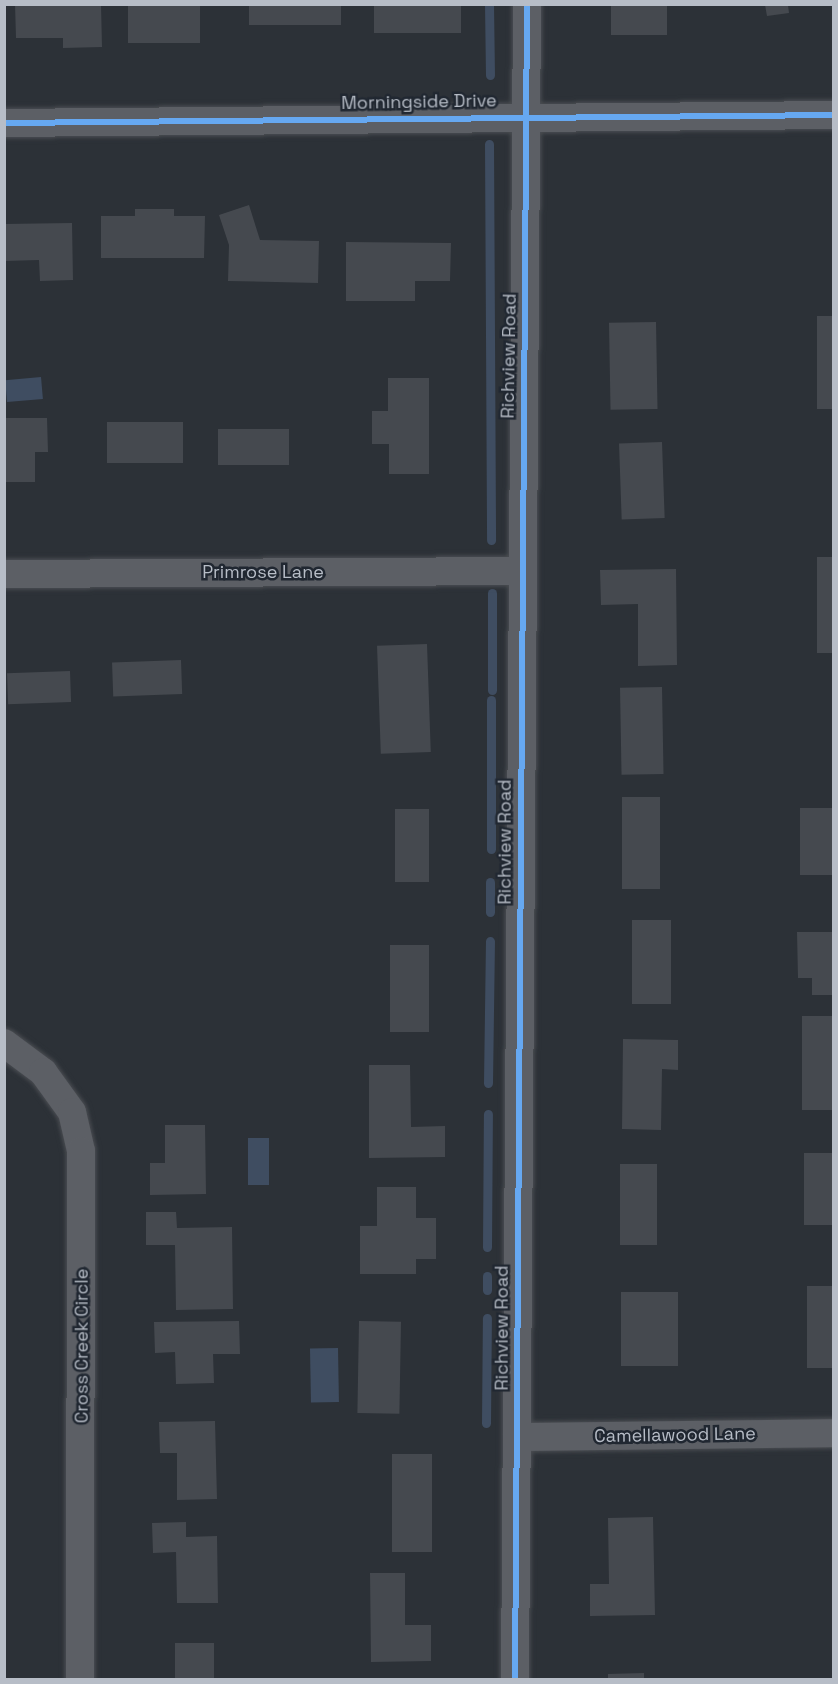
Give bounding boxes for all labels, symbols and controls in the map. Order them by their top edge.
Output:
street label: Morningside Drive [341,90,497,114]
street label: Richview Road [497,293,521,419]
street label: Primrose Lane [202,561,324,583]
street label: Richview Road [494,779,516,905]
street label: Richview Road [491,1265,513,1391]
street label: Cross Creek Circle [71,1269,93,1423]
street label: Camellawood Lane [594,1423,756,1447]

